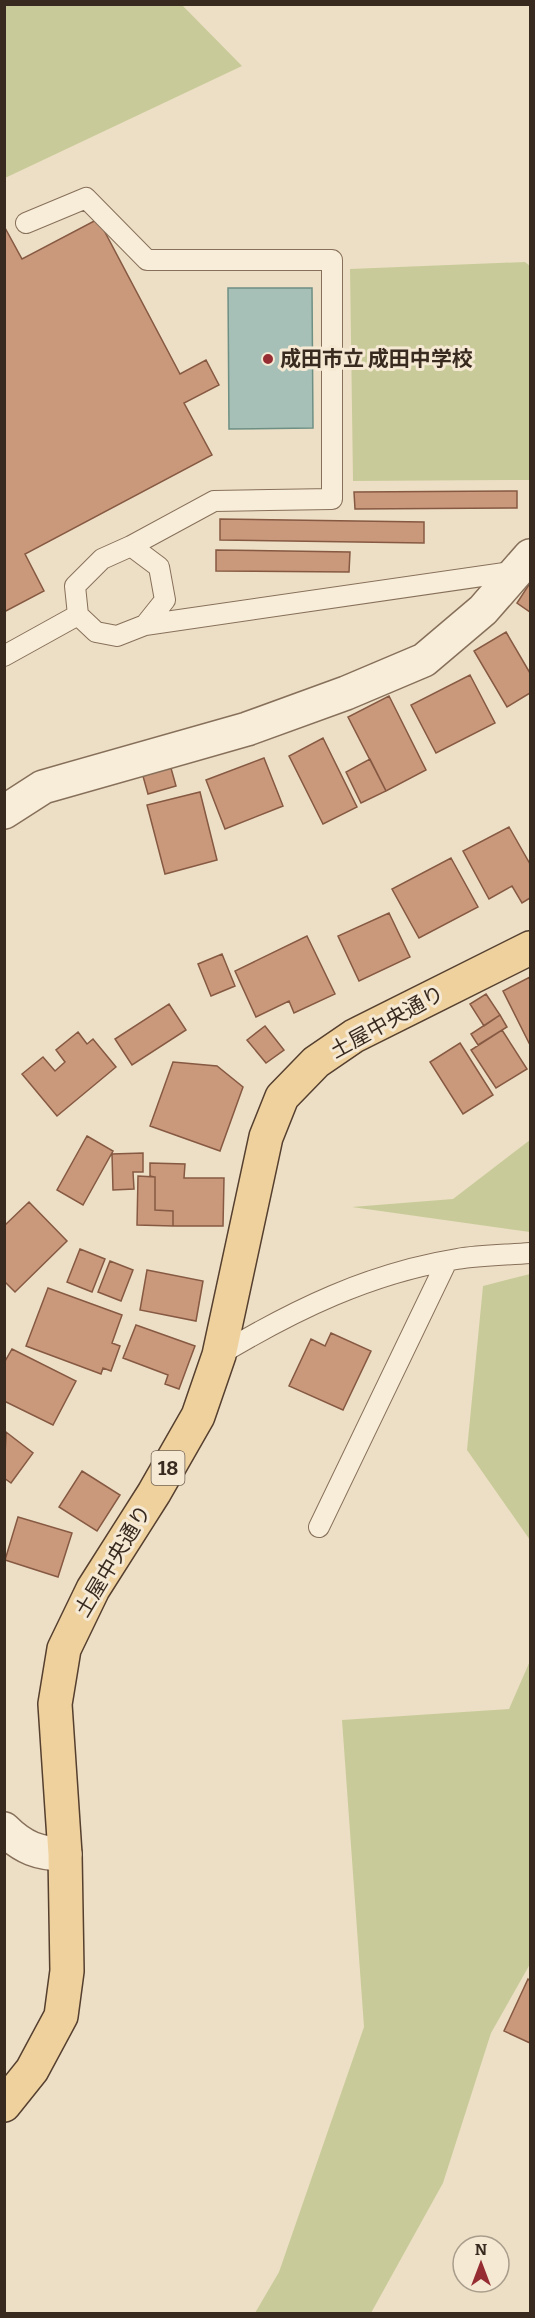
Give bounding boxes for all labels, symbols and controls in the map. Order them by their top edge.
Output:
place label: 成田市立 成田中学校 [280,346,473,372]
marker: 成田市立 成田中学校 [261,352,275,366]
street label: 土屋中央通り [326,980,448,1064]
road number: 18 [152,1451,184,1485]
street label: 土屋中央通り [69,1500,157,1622]
north arrow [451,2234,511,2294]
text: N [475,2240,487,2259]

